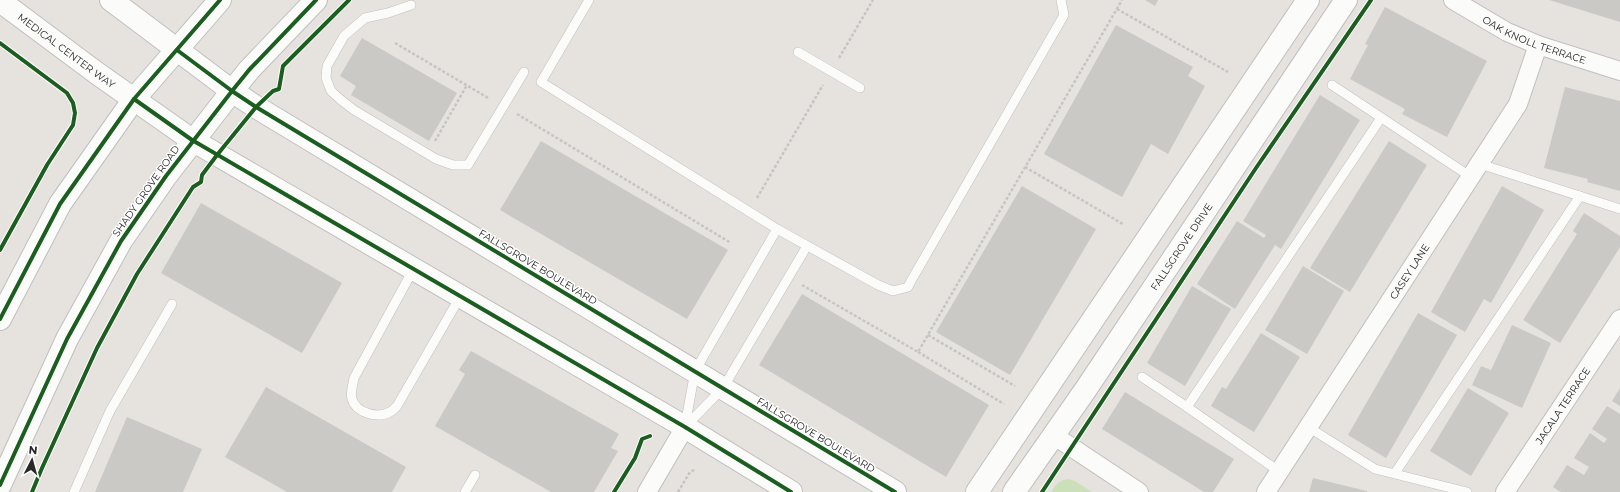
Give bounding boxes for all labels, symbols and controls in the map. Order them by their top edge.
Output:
street label: MEDICAL CENTER WAY [15,10,119,91]
street label: OAK KNOLL TERRACE [1480,12,1588,66]
street label: SHADY GROVE ROAD [110,143,182,239]
street label: FALLSGROVE DRIVE [1147,200,1215,293]
street label: FALLSGROVE BOULEVARD [476,226,600,308]
street label: CASEY LANE [1386,241,1432,302]
street label: JACALA TERRACE [1532,364,1593,447]
street label: FALLSGROVE BOULEVARD [754,394,878,476]
north arrow [12,440,52,480]
text: N [28,443,38,457]

